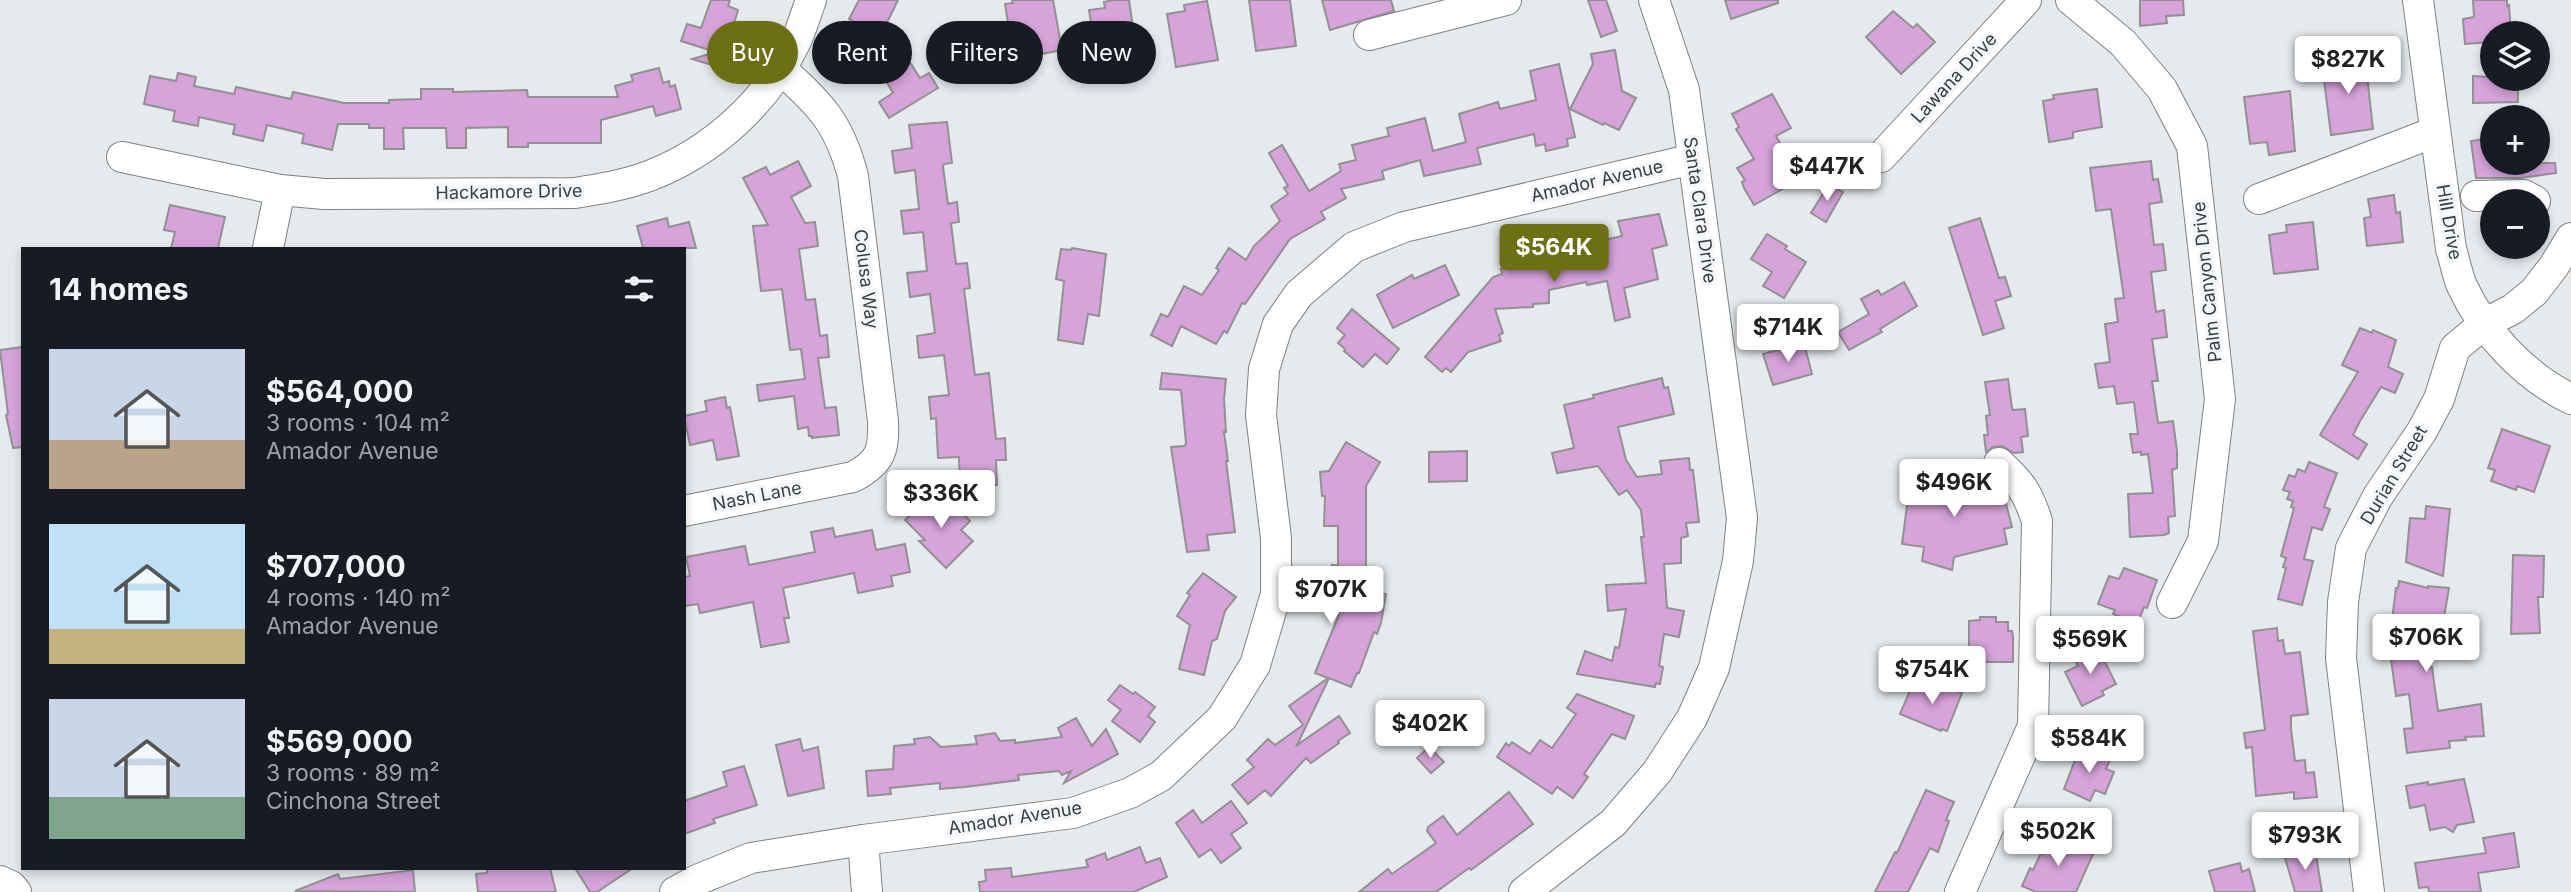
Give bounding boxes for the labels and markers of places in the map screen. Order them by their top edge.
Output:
pin: $827K [2299,36,2397,96]
pin: $447K [1778,144,1876,203]
pin: $564K [1505,224,1603,284]
pin: $714K [1739,304,1837,364]
pin: $496K [1905,460,2003,519]
pin: $336K [892,470,990,530]
pin: $707K [1282,566,1380,626]
pin: $706K [2377,614,2475,674]
pin: $569K [2041,616,2139,676]
pin: $754K [1883,646,1981,706]
pin: $402K [1381,700,1479,760]
pin: $584K [2040,716,2138,775]
pin: $502K [2009,808,2107,868]
pin: $793K [2256,812,2354,872]

